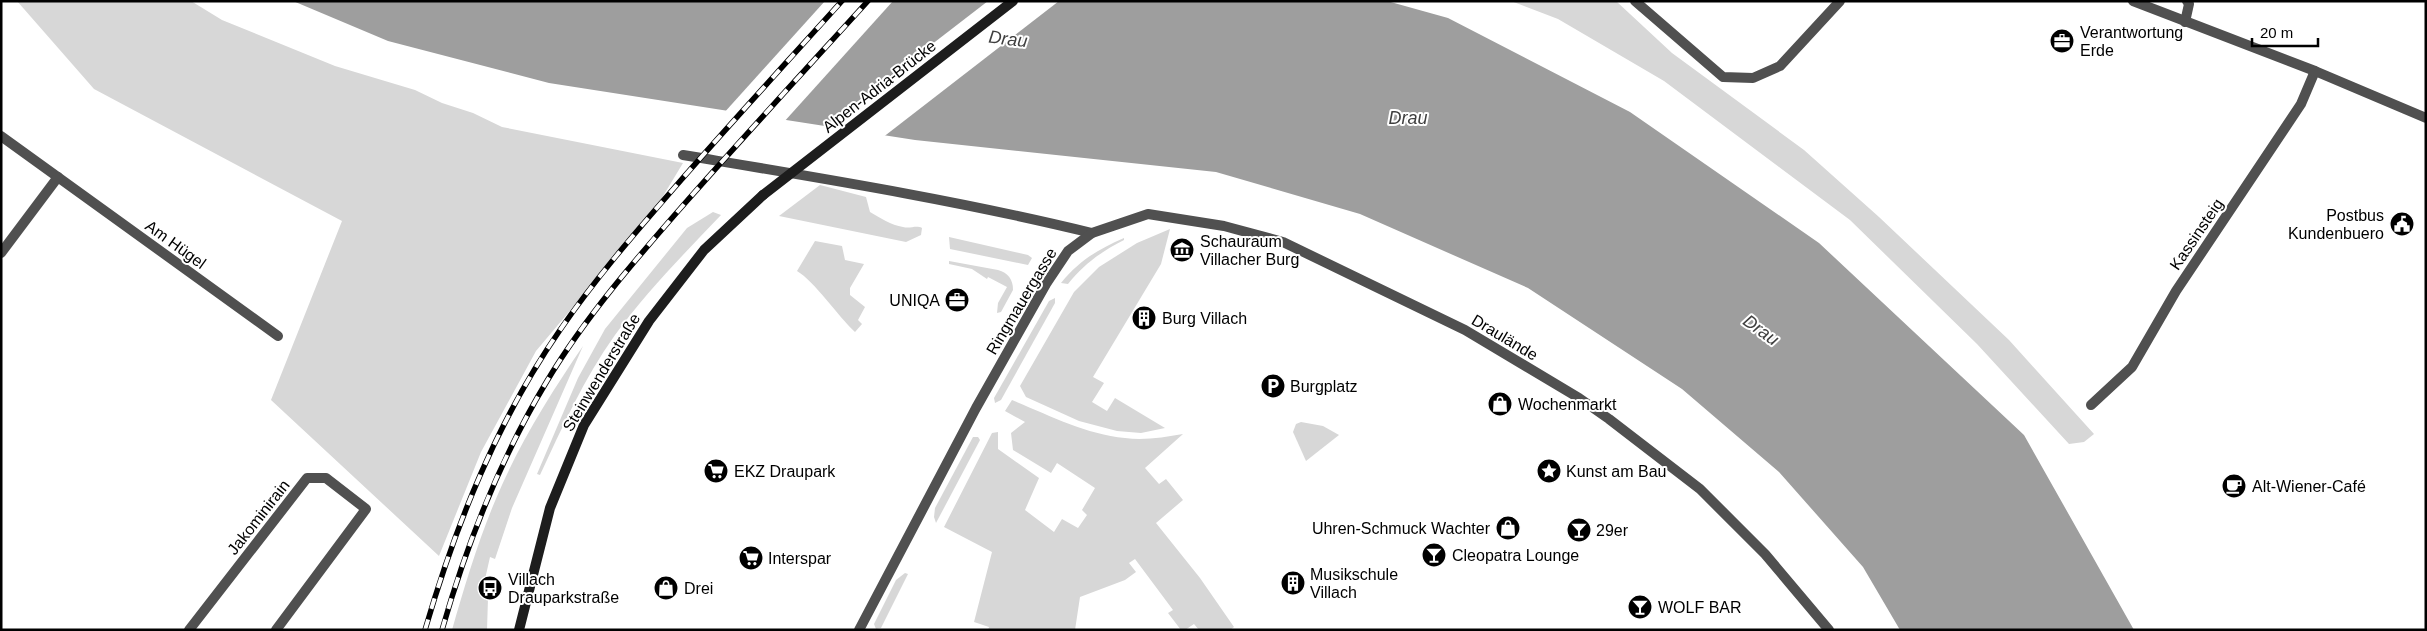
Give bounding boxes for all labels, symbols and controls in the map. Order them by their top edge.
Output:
scale bar [2252,15,2318,47]
place label: Verantwortung Erde [2080,24,2183,59]
text: 20 m [2260,24,2293,41]
water label: Drau [987,27,1029,51]
office icon: Verantwortung Erde [2049,28,2075,54]
street label: Alpen-Adria-Brücke [819,37,939,136]
water label: Drau [1388,108,1428,128]
street label: Kassinsteig [2166,196,2226,273]
place label: Postbus Kundenbuero [2288,207,2384,242]
public building icon: Postbus Kundenbuero [2389,211,2415,237]
street label: Am Hügel [142,217,209,272]
place label: Schauraum Villacher Burg [1200,233,1299,268]
museum icon: Schauraum Villacher Burg [1169,237,1195,263]
street label: Ringmauergasse [983,245,1060,357]
office icon: UNIQA [944,287,970,313]
place label: UNIQA [889,292,940,309]
building icon: Burg Villach [1131,305,1157,331]
street label: Steinwenderstraße [560,310,643,434]
place label: Burg Villach [1162,310,1247,327]
water label: Drau [1739,310,1783,350]
street label: Draulände [1469,311,1541,364]
parking icon: Burgplatz [1260,373,1286,399]
place label: Burgplatz [1290,378,1358,395]
shop icon: Wochenmarkt [1487,391,1513,417]
place label: Wochenmarkt [1518,396,1617,413]
supermarket icon: EKZ Draupark [703,458,729,484]
place icon: Kunst am Bau [1536,458,1562,484]
place label: EKZ Draupark [734,463,836,480]
place label: Kunst am Bau [1566,463,1667,480]
cafe icon: Alt-Wiener-Café [2221,473,2247,499]
street label: Jakominirain [224,477,293,558]
place label: Alt-Wiener-Café [2252,478,2366,495]
shop icon: Uhren-Schmuck Wachter [1495,515,1521,541]
bar icon: 29er [1566,517,1592,543]
place label: Uhren-Schmuck Wachter [1312,520,1491,537]
place label: 29er [1596,522,1629,539]
bar icon: Cleopatra Lounge [1421,542,1447,568]
supermarket icon: Interspar [738,545,764,571]
place label: Cleopatra Lounge [1452,547,1579,564]
place label: Interspar [768,550,832,567]
place label: Musikschule Villach [1310,566,1398,601]
building icon: Musikschule Villach [1280,570,1306,596]
place label: Villach Drauparkstraße [508,571,619,606]
bus stop icon: Villach Drauparkstraße [477,575,503,601]
shop icon: Drei [653,575,679,601]
place label: Drei [684,580,713,597]
bar icon: WOLF BAR [1627,594,1653,620]
place label: WOLF BAR [1658,599,1742,616]

